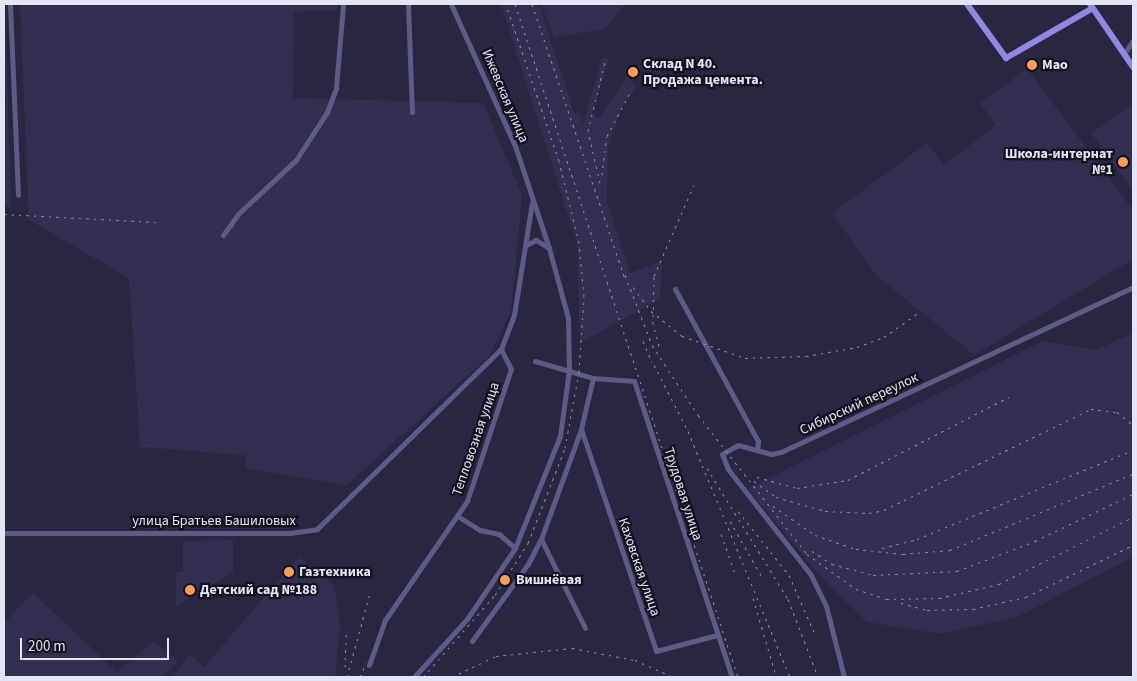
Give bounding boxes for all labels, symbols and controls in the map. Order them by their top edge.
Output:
street label: Ижевская улица [478,47,532,145]
place label: Склад N 40. Продажа цемента. [643,56,763,88]
place label: Мао [1042,57,1068,73]
marker: Мао [1026,59,1038,71]
marker: Склад N 40. Продажа цемента. [627,66,639,78]
place label: Школа-интернат №1 [1005,146,1113,178]
marker: Школа-интернат №1 [1117,156,1129,168]
street label: Сибирский переулок [797,369,921,439]
street label: Тепловозная улица [449,380,503,498]
street label: Трудовая улица [660,445,706,543]
street label: улица Братьев Башиловых [132,513,296,529]
street label: Каховская улица [614,516,664,618]
place label: Газтехника [299,564,371,580]
marker: Газтехника [283,566,295,578]
place label: Вишнёвая [516,572,582,588]
marker: Вишнёвая [498,573,512,587]
place label: Детский сад №188 [200,582,317,598]
marker: Детский сад №188 [184,584,196,596]
scale bar [22,628,171,660]
text: 200 m [28,636,66,657]

